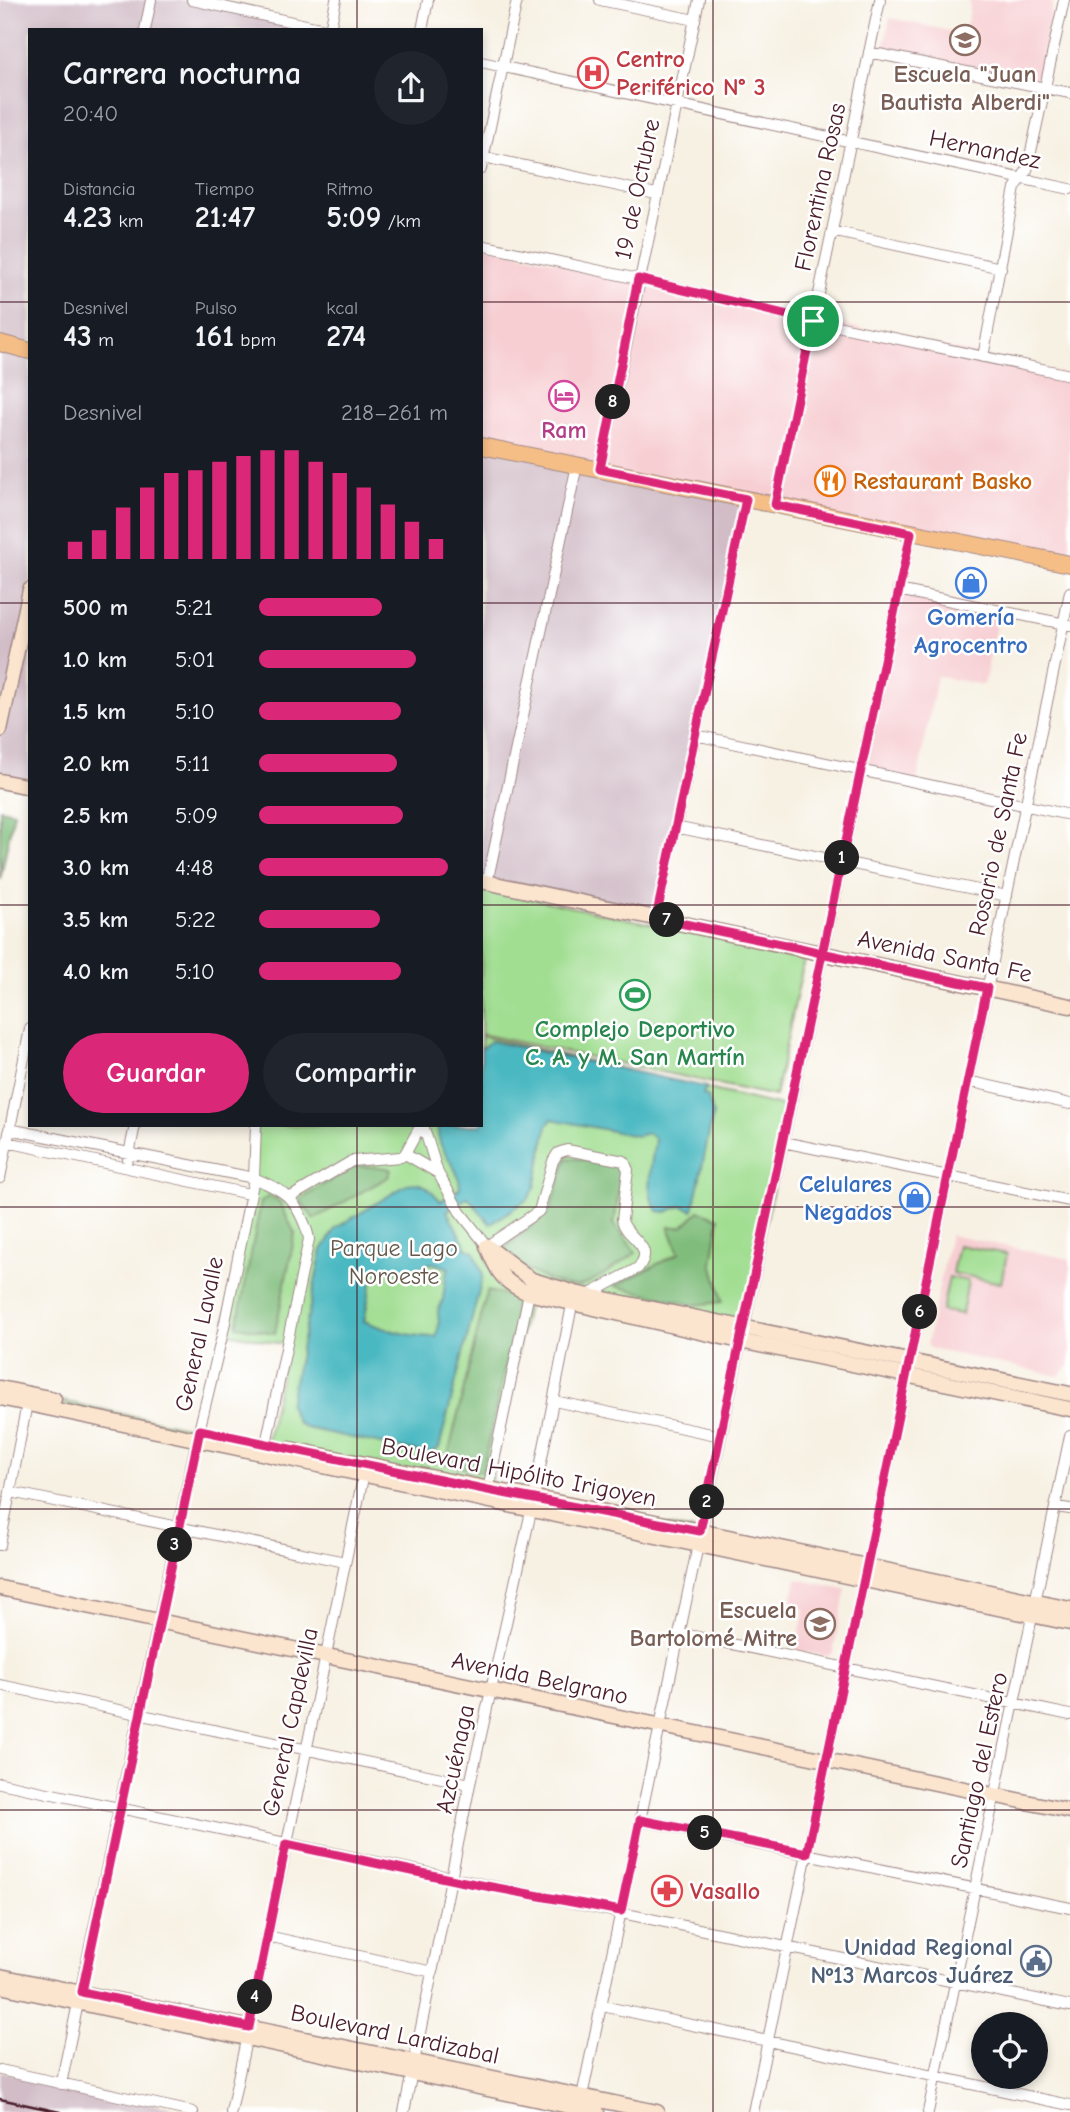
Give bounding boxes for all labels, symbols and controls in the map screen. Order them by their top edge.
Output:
school or university icon: Escuela "Juan Bautista Alberdi" [948,23,982,57]
place label: Centro Periférico N° 3 [616,45,766,101]
button: share [374,51,448,125]
text: Carrera nocturna [63,55,301,92]
hospital icon: Centro Periférico N° 3 [576,56,610,90]
place label: Escuela "Juan Bautista Alberdi" [880,60,1050,116]
text: 20:40 [63,100,118,127]
street label: Florentina Rosas [789,100,851,274]
street label: 19 de Octubre [608,116,666,262]
street label: Hernandez [927,124,1044,175]
text: Distancia [63,178,136,200]
text: Tiempo [195,178,254,200]
text: Ritmo [326,178,373,200]
text: 4.23 [63,200,112,235]
text: 21:47 [195,200,255,235]
text: 5:09 [326,200,381,235]
text: km [112,210,144,232]
text: /km [381,210,421,232]
pin [783,291,843,351]
text: Desnivel [63,297,128,319]
text: Pulso [195,297,237,319]
text: kcal [326,297,358,319]
icon: arrive [794,302,832,340]
text: 43 [63,319,92,354]
text: 161 [195,319,234,354]
text: 274 [326,319,366,354]
text: m [92,329,114,351]
text: bpm [234,329,276,351]
hotel icon: Ram [547,379,581,413]
pin: 8 [596,384,630,420]
text: 8 [608,390,617,412]
text: Desnivel [63,399,142,426]
text: 218–261 m [341,399,448,426]
place label: Ram [541,416,587,444]
restaurant icon: Restaurant Basko [813,464,847,498]
place label: Restaurant Basko [853,467,1032,495]
shop icon: Gomería Agrocentro [954,566,988,600]
text: 500 m [63,594,128,621]
text: 5:21 [175,594,213,621]
place label: Gomería Agrocentro [914,603,1028,659]
text: 1.0 km [63,646,127,673]
text: 5:01 [175,646,215,673]
text: 1.5 km [63,698,126,725]
text: 5:10 [175,698,215,725]
street label: Rosario de Santa Fe [963,730,1033,938]
text: 2.0 km [63,750,129,777]
text: 5:11 [175,750,210,777]
text: 2.5 km [63,802,129,829]
text: 5:09 [175,802,218,829]
pin: 1 [824,840,860,876]
text: 1 [838,846,845,868]
text: 3.0 km [63,854,129,881]
text: 4:48 [175,854,213,881]
pin: 7 [650,902,684,937]
text: 3.5 km [63,906,128,933]
text: 5:22 [175,906,216,933]
text: 7 [662,908,671,930]
street label: Avenida Santa Fe [855,924,1035,988]
text: 4.0 km [63,958,129,985]
text: 5:10 [175,958,215,985]
sports icon: Complejo Deportivo C. A. y M. San Martín [618,978,652,1012]
place label: Complejo Deportivo C. A. y M. San Martín [525,1015,745,1071]
button: Guardar [63,1033,249,1113]
button: Compartir [263,1033,448,1113]
place label: Celulares Negados [799,1170,892,1226]
shop icon: Celulares Negados [898,1181,932,1215]
park label: Parque Lago Noroeste [330,1234,458,1290]
street label: General Lavalle [169,1254,229,1414]
pin: 6 [902,1294,937,1330]
text: 6 [915,1300,924,1322]
street label: Boulevard Hipólito Irigoyen [379,1432,659,1512]
pin: 2 [690,1484,724,1520]
text: 2 [702,1490,711,1512]
pin: 3 [158,1528,192,1562]
text: 3 [170,1533,179,1555]
place label: Escuela Bartolomé Mitre [629,1596,797,1652]
school or university icon: Escuela Bartolomé Mitre [803,1607,837,1641]
street label: General Capdevilla [256,1625,324,1819]
street label: Avenida Belgrano [449,1646,631,1710]
street label: Santiago del Estero [945,1670,1013,1870]
street label: Azcuénaga [430,1702,480,1816]
pin: 5 [688,1815,722,1850]
text: 5 [699,1821,710,1843]
pharmacy icon: Vasallo [650,1874,684,1908]
place label: Vasallo [690,1877,760,1905]
place label: Unidad Regional Nº13 Marcos Juárez [810,1933,1014,1989]
public building icon: Unidad Regional Nº13 Marcos Juárez [1019,1944,1053,1978]
pin: 4 [238,1980,272,2014]
text: 4 [250,1985,259,2007]
street label: Boulevard Lardizabal [288,1998,502,2070]
map controls [971,2012,1048,2089]
button: locate [971,2012,1048,2089]

